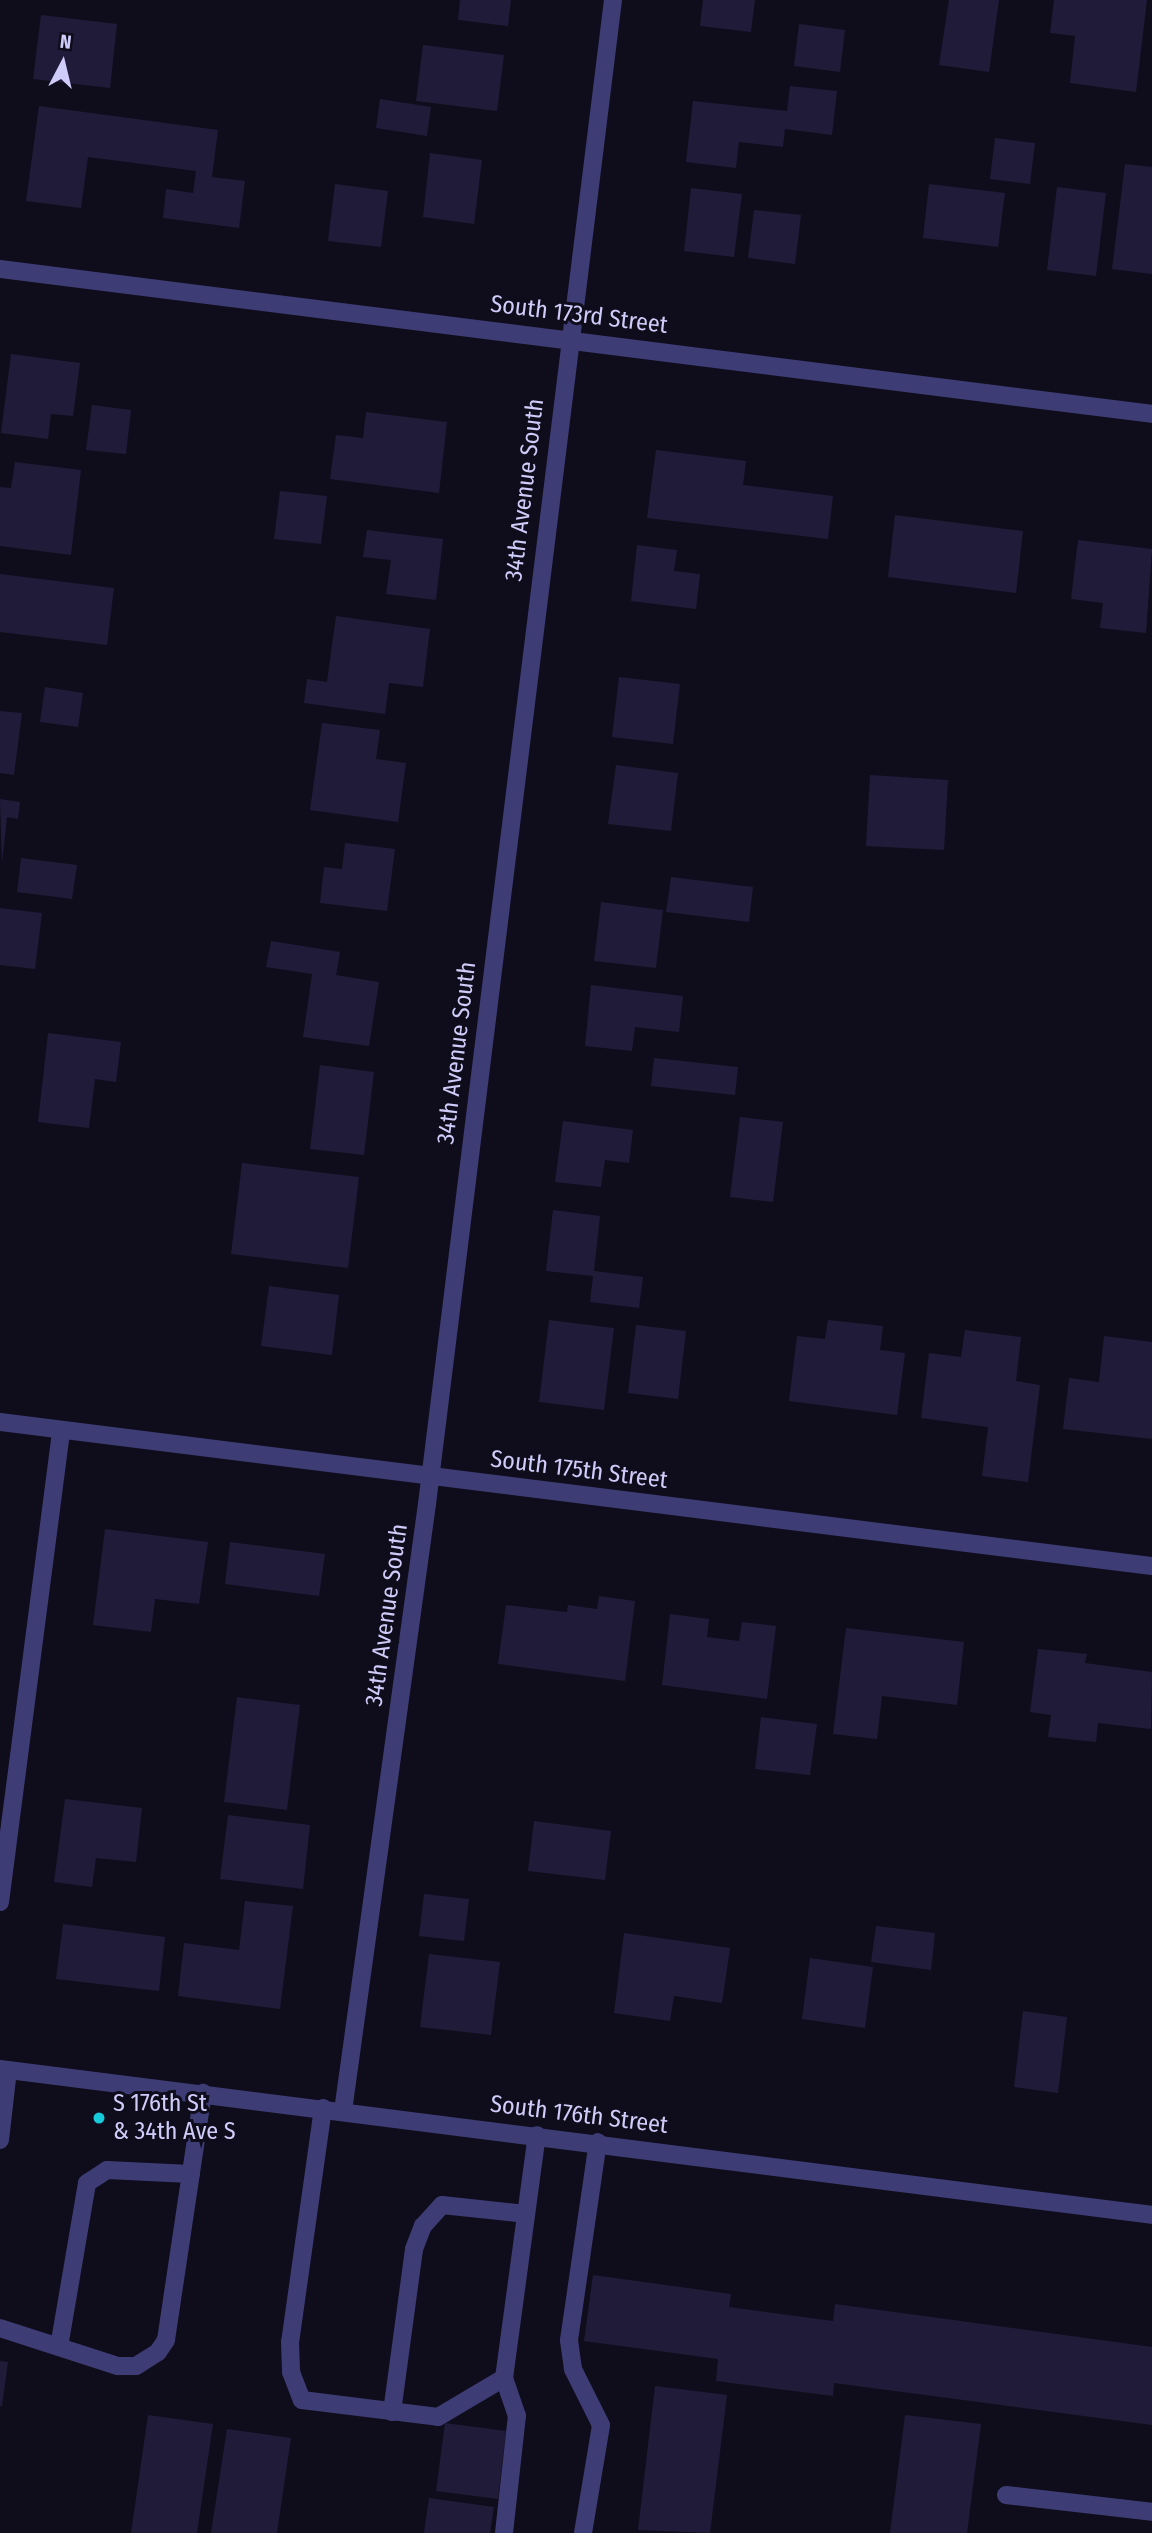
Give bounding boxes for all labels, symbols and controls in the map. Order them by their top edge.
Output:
north arrow [28,28,98,98]
text: N [59,30,73,54]
street label: South 173rd Street [489,290,669,340]
street label: 34th Avenue South [500,397,550,583]
street label: 34th Avenue South [432,960,482,1146]
street label: South 175th Street [489,1445,669,1495]
street label: 34th Avenue South [360,1522,414,1708]
place label: S 176th St & 34th Ave S [113,2090,236,2146]
street label: South 176th Street [489,2090,669,2140]
marker: S 176th St & 34th Ave S [91,2110,107,2126]

